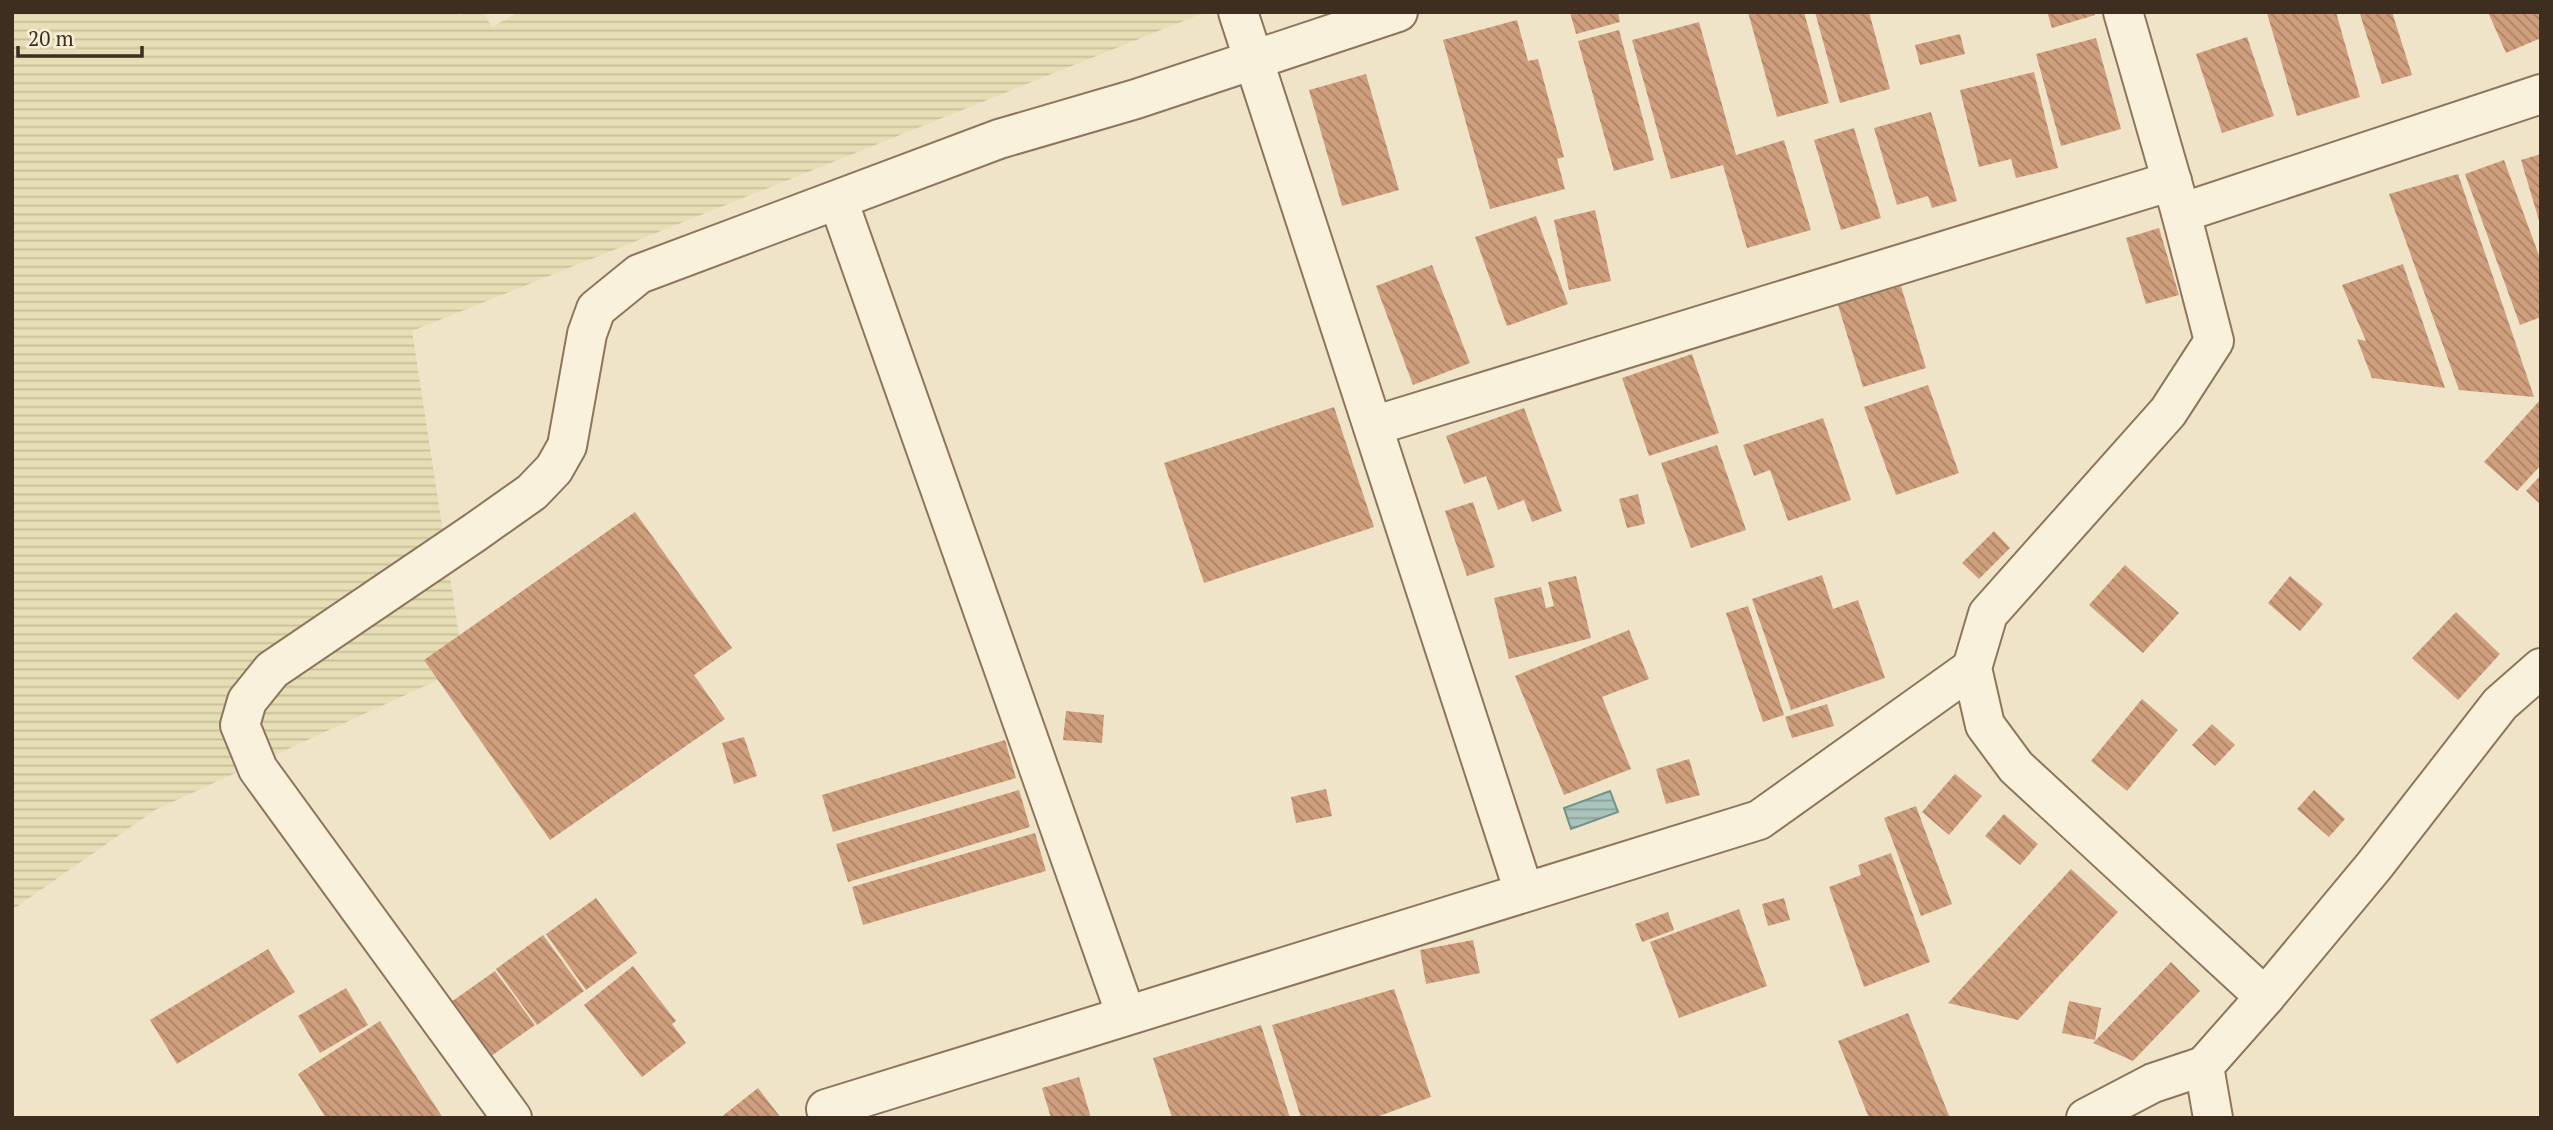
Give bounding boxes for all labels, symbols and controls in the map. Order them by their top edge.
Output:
scale bar [18,14,142,58]
text: 20 m [28,24,74,52]

